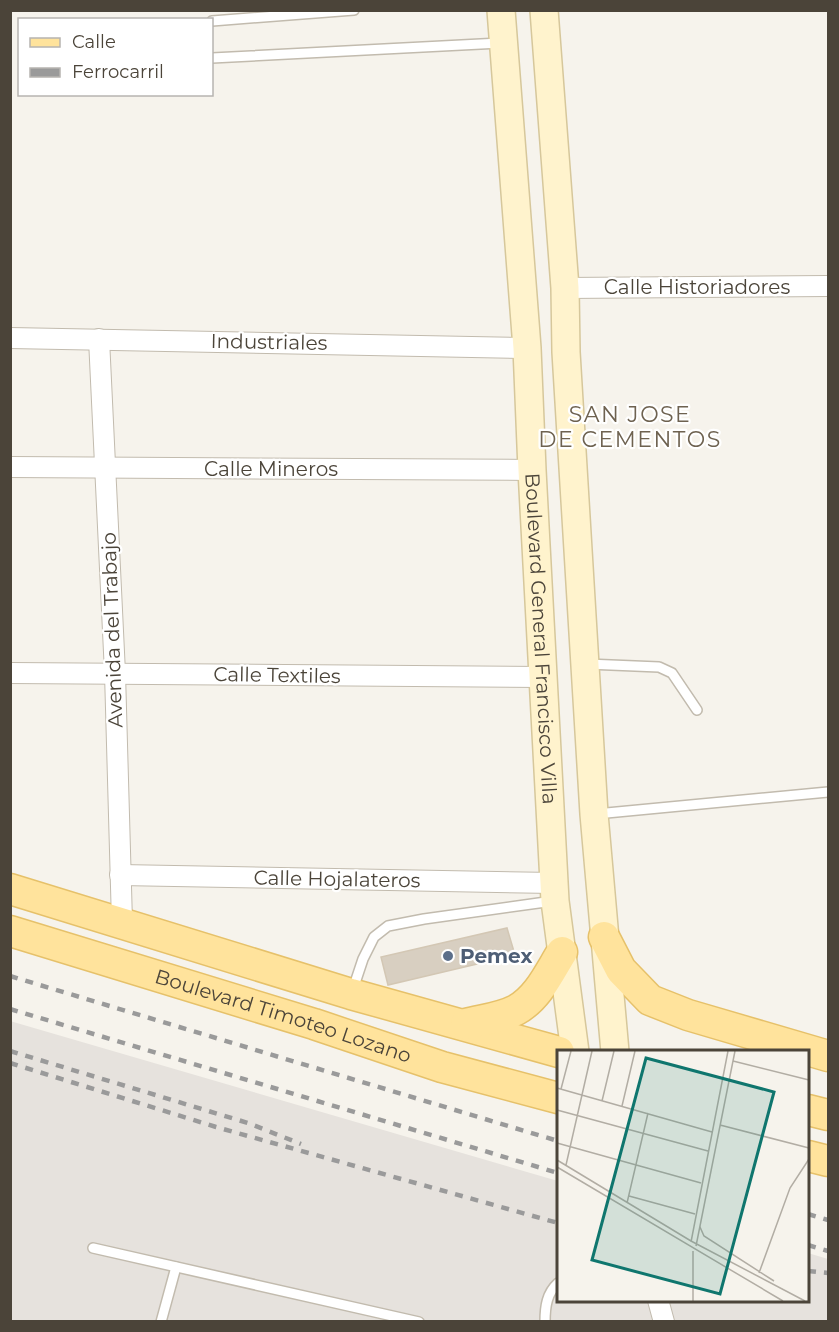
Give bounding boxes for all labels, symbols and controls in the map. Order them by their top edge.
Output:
legend [18,18,213,96]
text: Calle [72,31,116,53]
text: Ferrocarril [72,61,164,83]
street label: Calle Historiadores [604,275,790,299]
street label: Industriales [210,329,328,355]
district label: SAN JOSE DE CEMENTOS [538,401,722,453]
street label: Calle Mineros [204,457,338,481]
street label: Boulevard General Francisco Villa [520,472,562,805]
street label: Avenida del Trabajo [97,532,127,728]
street label: Calle Textiles [213,662,341,688]
street label: Calle Hojalateros [253,866,421,892]
place label: Pemex [460,944,532,968]
marker: Pemex [441,949,455,963]
street label: Boulevard Timoteo Lozano [152,964,414,1068]
inset map [557,1050,809,1302]

